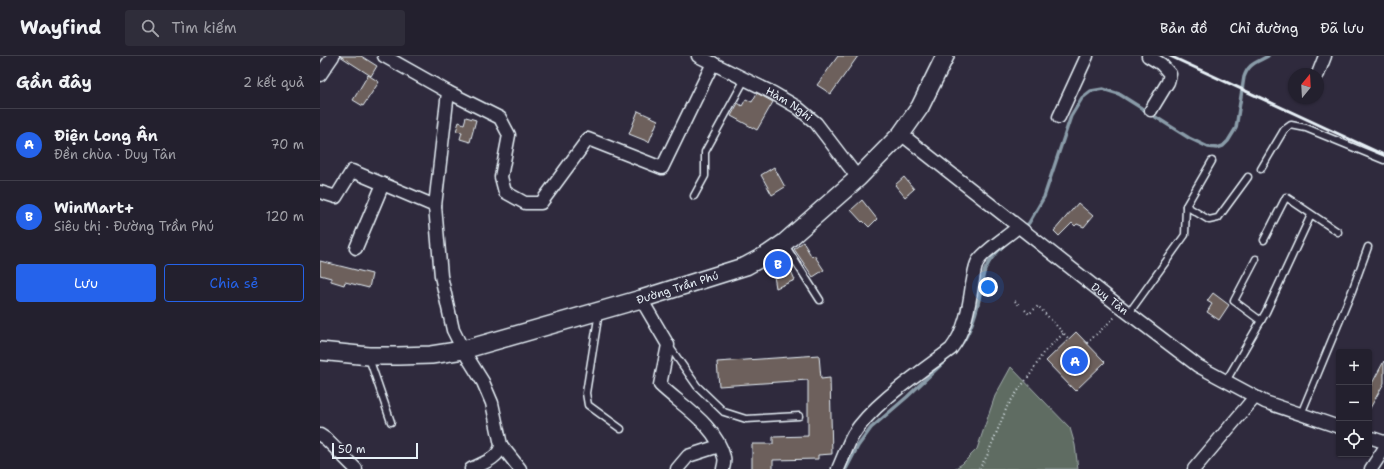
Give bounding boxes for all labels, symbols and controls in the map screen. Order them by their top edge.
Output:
search box [125,10,405,46]
text: Wayfind [20,15,101,40]
icon: search [139,17,161,39]
text: Tìm kiếm [171,18,237,38]
text: Bản đồ [1160,19,1207,37]
text: Chỉ đường [1229,19,1298,37]
text: Đã lưu [1320,19,1364,37]
north arrow [1288,68,1324,104]
text: Gần đây [16,71,92,93]
text: 2 kết quả [243,74,304,91]
street label: Hàm Nghi [763,83,816,124]
text: Điện Long Ân [54,126,158,146]
text: A [24,136,34,153]
text: 70 m [270,136,304,153]
text: Đền chùa · Duy Tân [54,146,176,163]
text: WinMart+ [54,198,134,218]
text: B [25,208,33,225]
text: 120 m [266,208,304,225]
text: Siêu thị · Đường Trần Phú [54,218,214,235]
pin: B [765,249,791,279]
button: Lưu [16,264,156,302]
button: Chia sẻ [164,264,304,302]
street label: Đường Trần Phú [635,268,720,307]
your location [978,277,998,297]
street label: Duy Tân [1088,279,1132,318]
pin: A [1062,346,1088,376]
map controls [1336,349,1372,457]
button: + [1336,349,1372,385]
button: − [1336,385,1372,421]
button: locate [1336,421,1372,457]
scale bar [332,441,418,460]
text: 50 m [338,442,366,457]

